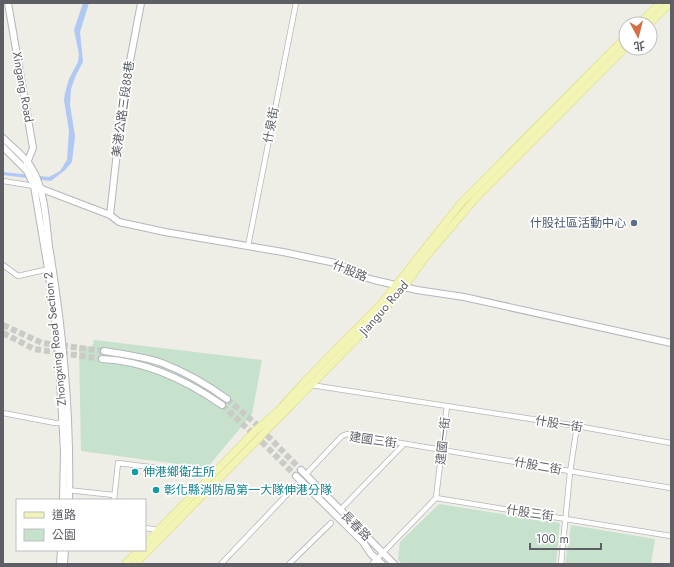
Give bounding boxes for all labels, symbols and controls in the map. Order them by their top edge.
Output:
north arrow [618,16,658,56]
text: 北 [633,37,646,55]
street label: Xingang Road [8,50,38,124]
street label: 美港公路三段88巷 [107,60,139,158]
street label: 什泉街 [259,106,283,144]
place label: 什股社區活動中心 [530,214,626,232]
marker: 什股社區活動中心 [629,218,639,228]
street label: 什股路 [330,256,370,286]
street label: Zhongxing Road Section 2 [39,271,71,407]
street label: Jianguo Road [354,277,413,341]
street label: 什股一街 [534,411,584,437]
street label: 建國一街 [432,416,454,466]
street label: 建國三街 [348,428,398,452]
street label: 什股二街 [513,453,563,479]
place label: 伸港鄉衛生所 [143,463,215,481]
marker: 伸港鄉衛生所 [130,467,140,477]
place label: 彰化縣消防局第一大隊伸港分隊 [164,481,332,499]
marker: 彰化縣消防局第一大隊伸港分隊 [151,485,161,495]
legend [16,499,146,551]
street label: 什股三街 [505,501,555,525]
text: 道路 [52,506,76,524]
street label: 長春路 [337,507,375,545]
scale bar [530,525,601,551]
text: 公園 [52,526,76,544]
text: 100 m [536,530,569,548]

